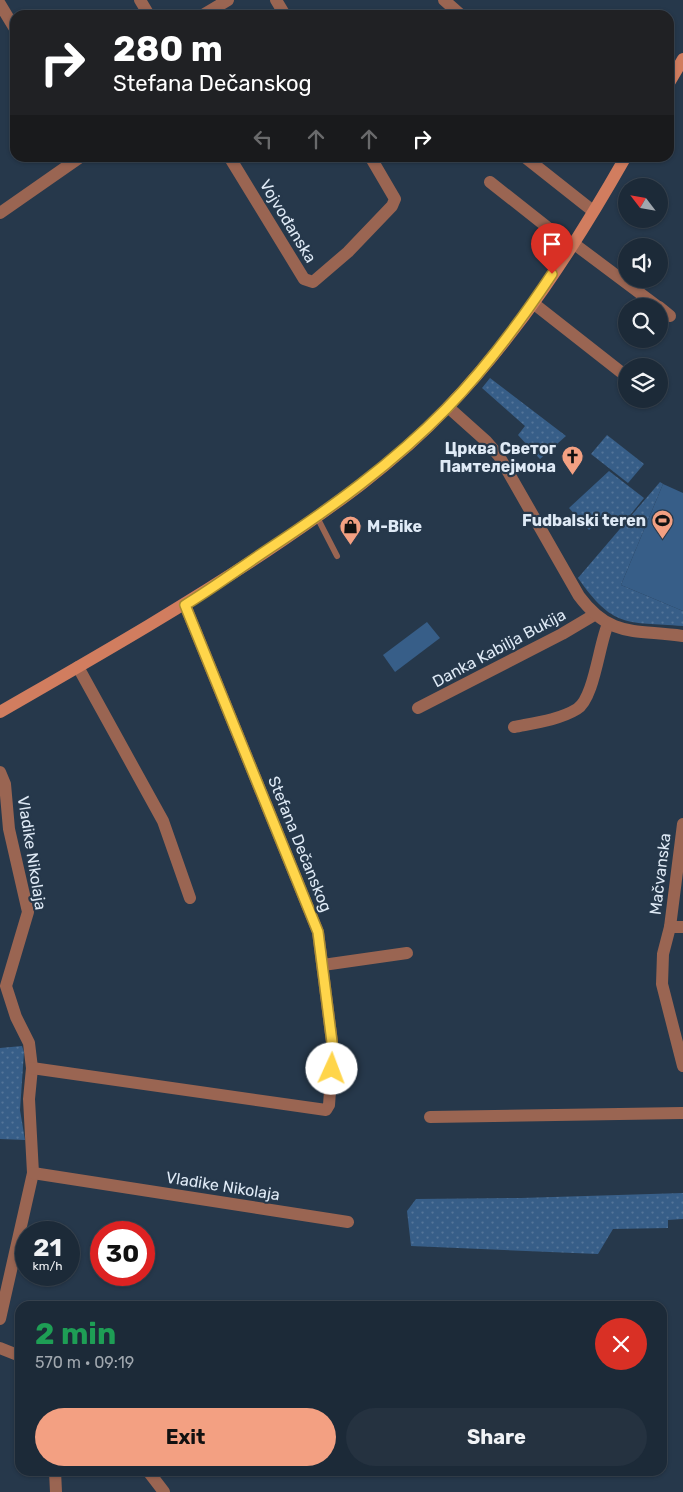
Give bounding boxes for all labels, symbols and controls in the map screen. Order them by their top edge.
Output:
text: 280 m [113,28,223,70]
icon: right [30,30,95,95]
text: Stefana Dečanskog [113,70,312,97]
icon: left [249,125,277,153]
icon: ahead [302,125,330,153]
icon: ahead [355,125,383,153]
icon: right [408,125,436,153]
street label: Vojvođanska [256,176,320,266]
north arrow [618,178,668,228]
map controls [618,178,668,408]
pin [531,223,573,274]
icon: arrive [538,230,566,258]
button: sound [618,238,668,288]
button: search [618,298,668,348]
button: layers [618,358,668,408]
place label: Црква Светог Памтелејмона [440,439,557,476]
church icon: Црква Светог Памтелејмона [560,445,584,476]
sports icon: Fudbalski teren [650,508,674,539]
place label: Fudbalski teren [522,511,646,530]
shop icon: M-Bike [339,514,363,545]
place label: M-Bike [367,517,422,536]
street label: Danka Kabilja Bukija [429,605,569,691]
street label: Stefana Dečanskog [264,773,336,915]
street label: Vladike Nikolaja [14,795,50,911]
street label: Mačvanska [646,832,674,916]
position arrow [305,1042,357,1094]
street label: Vladike Nikolaja [165,1168,281,1204]
speed limit sign: 30 [90,1221,155,1286]
text: 21 [33,1233,62,1262]
text: km/h [33,1259,62,1273]
text: 2 min [35,1316,116,1352]
button: close [595,1318,647,1370]
text: 570 m · 09:19 [35,1353,134,1372]
button: Exit [35,1408,336,1466]
button: Share [346,1408,647,1466]

